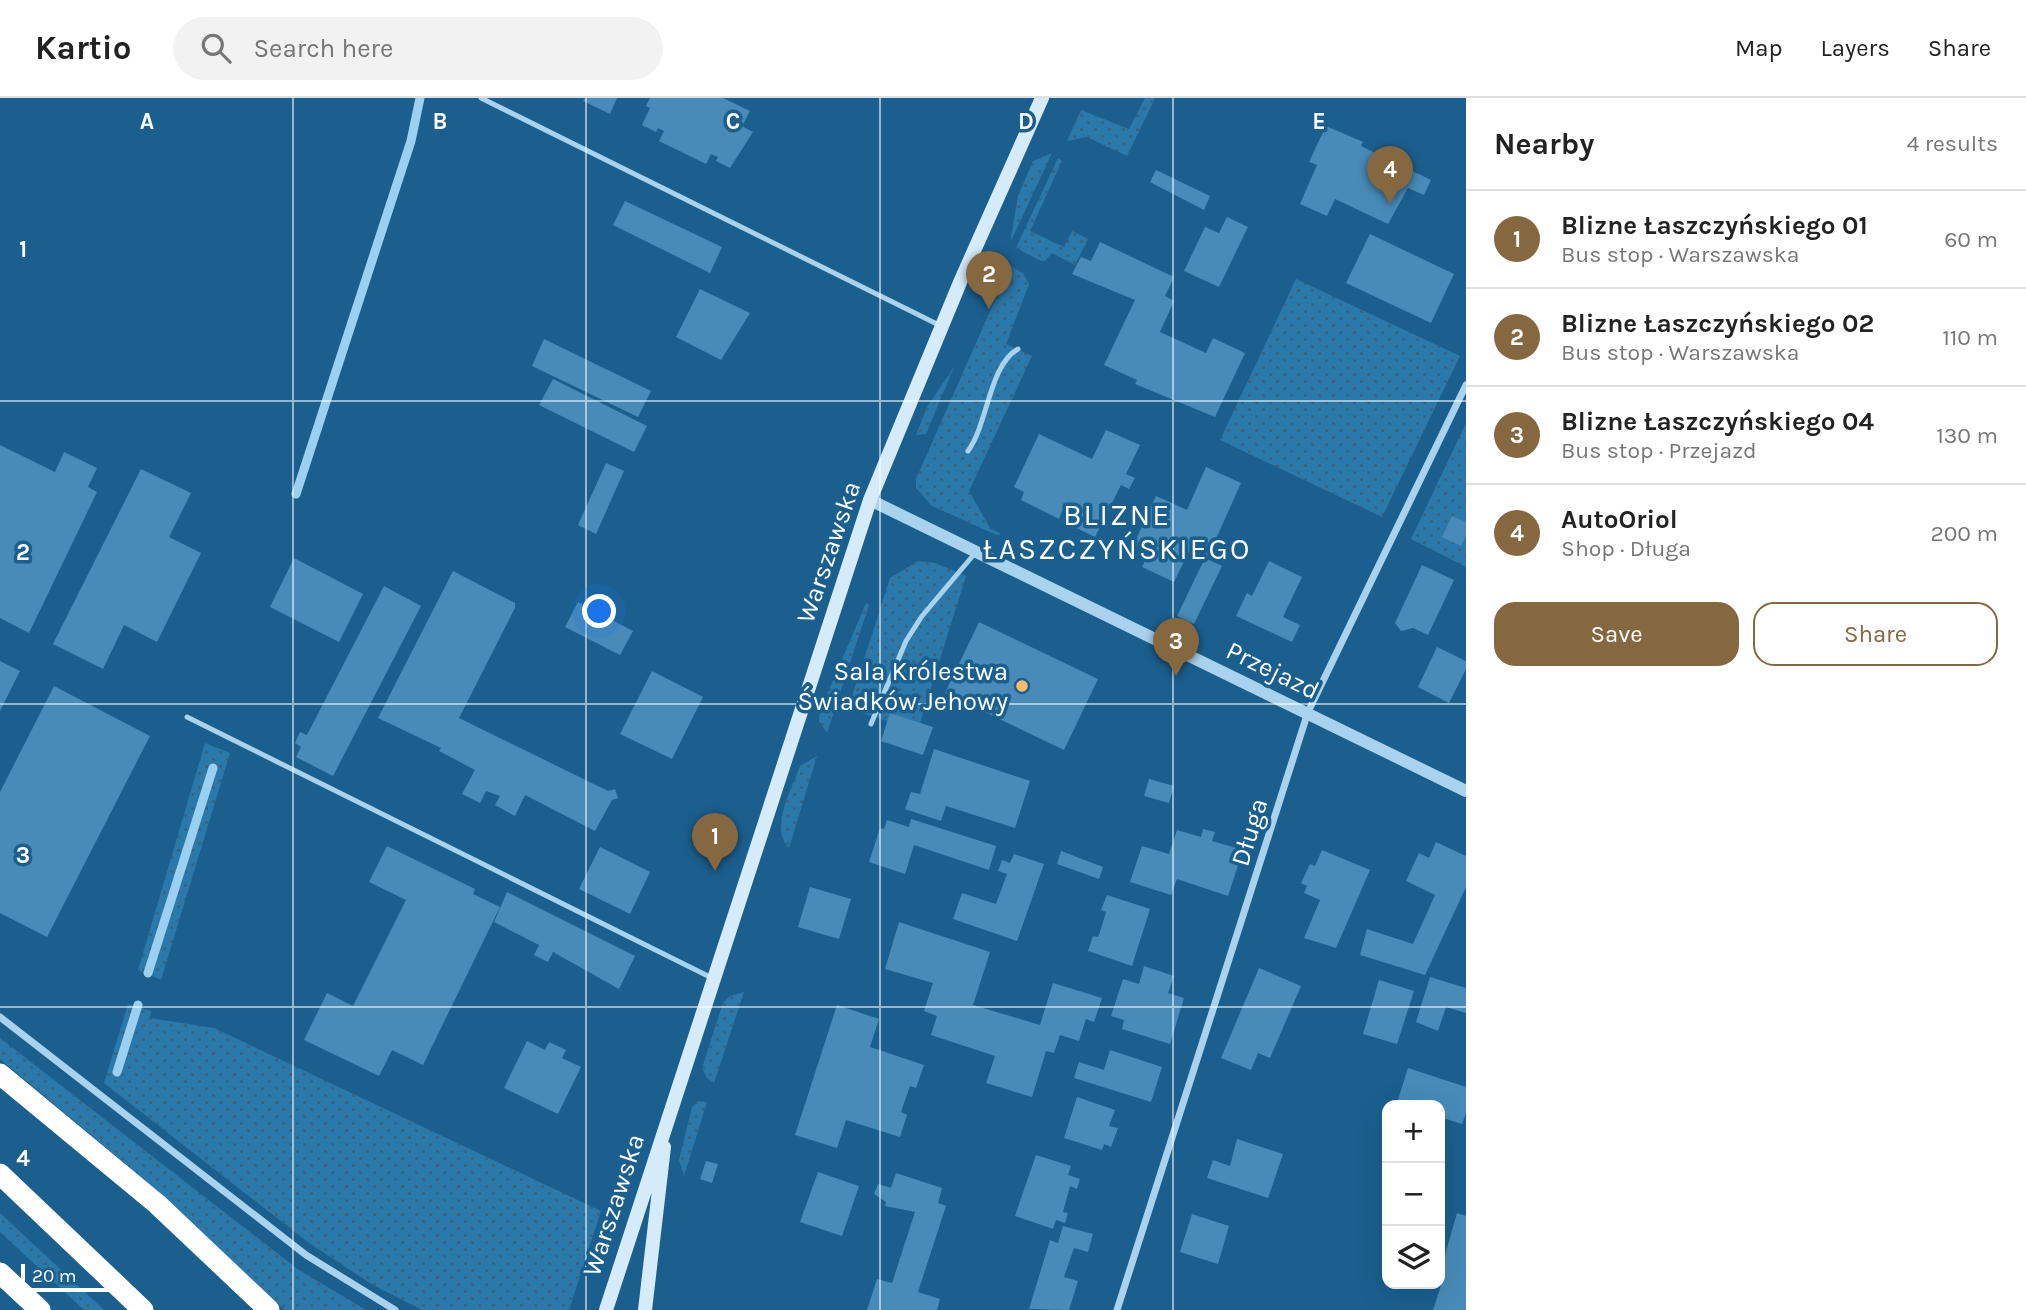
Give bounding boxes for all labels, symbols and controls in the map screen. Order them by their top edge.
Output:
search box [173,17,663,80]
text: Kartio [35,29,131,67]
icon: search [197,29,235,67]
text: Search here [253,33,393,64]
text: Map [1735,34,1783,62]
text: Layers [1821,34,1890,62]
text: Share [1928,34,1991,62]
text: A [140,108,154,135]
text: B [433,108,447,135]
text: C [726,108,740,135]
text: D [1018,108,1034,135]
text: E [1312,108,1326,135]
text: Nearby [1494,126,1594,162]
text: 4 results [1906,130,1998,157]
pin: 4 [1367,146,1413,204]
text: Blizne Łaszczyńskiego 01 [1561,210,1868,241]
text: 1 [1513,226,1521,253]
text: 60 m [1944,226,1998,253]
text: 1 [19,236,27,263]
text: Bus stop · Warszawska [1561,241,1799,268]
pin: 2 [966,251,1012,309]
text: Blizne Łaszczyńskiego 02 [1561,308,1874,339]
text: 2 [1510,324,1524,351]
text: 110 m [1942,324,1998,351]
text: Bus stop · Warszawska [1561,339,1799,366]
text: Blizne Łaszczyńskiego 04 [1561,406,1874,437]
text: 3 [1510,422,1524,449]
text: 130 m [1936,422,1998,449]
text: Bus stop · Przejazd [1561,437,1757,464]
street label: Warszawska [790,477,867,627]
district label: BLIZNE ŁASZCZYŃSKIEGO [983,497,1251,567]
text: AutoOriol [1561,504,1678,535]
text: 4 [1510,520,1524,547]
text: 200 m [1930,520,1998,547]
text: Shop · Długa [1561,535,1691,562]
text: 2 [16,539,30,566]
your location [582,594,616,628]
button: Save [1494,602,1739,666]
button: Share [1753,602,1998,666]
pin: 3 [1153,618,1199,676]
street label: Przejazd [1221,635,1324,706]
place label: Sala Królestwa Świadków Jehowy [797,656,1008,717]
marker: Sala Królestwa Świadków Jehowy [1014,678,1030,694]
street label: Długa [1225,795,1274,870]
pin: 1 [692,813,738,871]
text: 3 [16,842,30,869]
map controls [1382,1100,1445,1289]
button: + [1382,1100,1445,1163]
street label: Warszawska [576,1130,651,1280]
text: 4 [16,1145,30,1172]
button: − [1382,1163,1445,1226]
button: layers [1382,1226,1445,1289]
scale bar [21,1261,110,1293]
text: 20 m [32,1265,77,1287]

